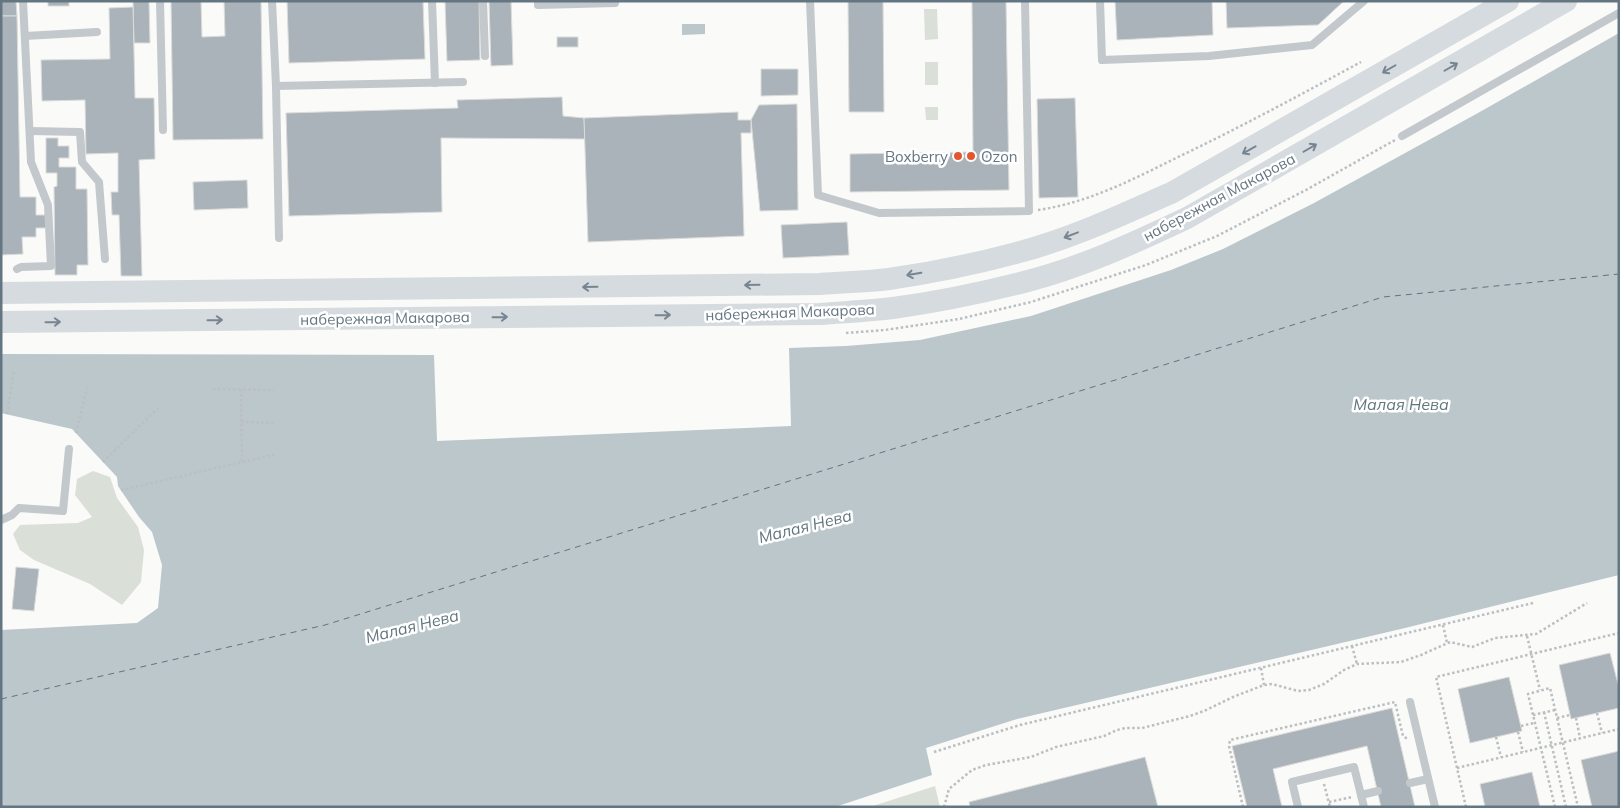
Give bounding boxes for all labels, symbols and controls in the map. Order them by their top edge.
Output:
one-way arrow [1443,62,1458,71]
one-way arrow [1382,64,1397,74]
one-way arrow [1303,143,1318,153]
one-way arrow [1241,145,1256,155]
place label: Boxberry [885,147,948,166]
place label: Ozon [981,147,1018,166]
street label: набережная Макарова [1140,149,1298,245]
marker: Boxberry [952,150,964,162]
marker: Ozon [965,150,977,162]
one-way arrow [1064,231,1080,240]
one-way arrow [906,270,922,280]
one-way arrow [744,280,760,290]
one-way arrow [582,282,598,292]
street label: набережная Макарова [705,300,875,324]
street label: набережная Макарова [300,307,470,329]
one-way arrow [654,311,670,320]
one-way arrow [492,312,508,322]
one-way arrow [206,315,223,325]
one-way arrow [44,317,60,326]
water label: Малая Нева [1353,394,1449,414]
water label: Малая Нева [756,505,854,547]
water label: Малая Нева [363,605,461,647]

